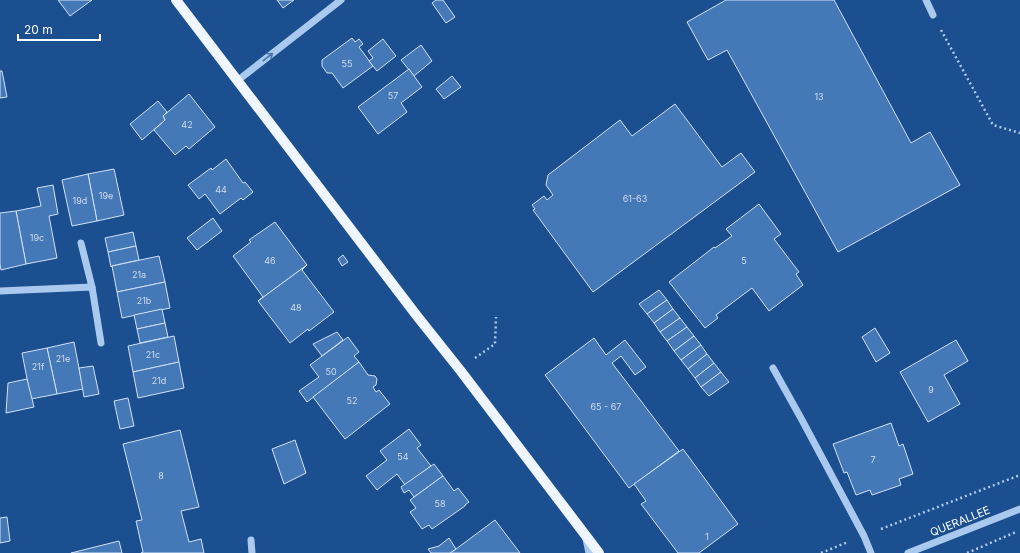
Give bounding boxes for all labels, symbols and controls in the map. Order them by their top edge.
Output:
scale bar [18,16,100,42]
text: 20 m [24,22,53,37]
one-way arrow [263,52,274,61]
house number: 55 [342,58,352,69]
house number: 57 [388,90,398,101]
house number: 13 [814,91,824,102]
house number: 42 [181,119,193,130]
house number: 44 [215,184,227,195]
house number: 19e [99,190,113,201]
house number: 61-63 [623,193,648,204]
house number: 19d [73,195,87,206]
house number: 19c [30,232,44,243]
house number: 46 [264,255,276,266]
house number: 5 [741,255,747,266]
house number: 21a [132,269,146,280]
house number: 21b [137,295,152,306]
house number: 48 [290,302,302,313]
house number: 21c [146,349,160,360]
house number: 21e [56,353,70,364]
house number: 21f [32,361,45,372]
house number: 50 [325,366,337,377]
house number: 21d [152,375,166,386]
house number: 9 [928,384,934,395]
house number: 52 [347,395,357,406]
house number: 65 - 67 [591,401,621,412]
house number: 54 [397,451,409,462]
house number: 7 [870,454,876,465]
house number: 8 [158,470,164,481]
house number: 58 [434,498,446,509]
street label: QUERALLEE [928,503,992,539]
house number: 1 [705,531,709,542]

